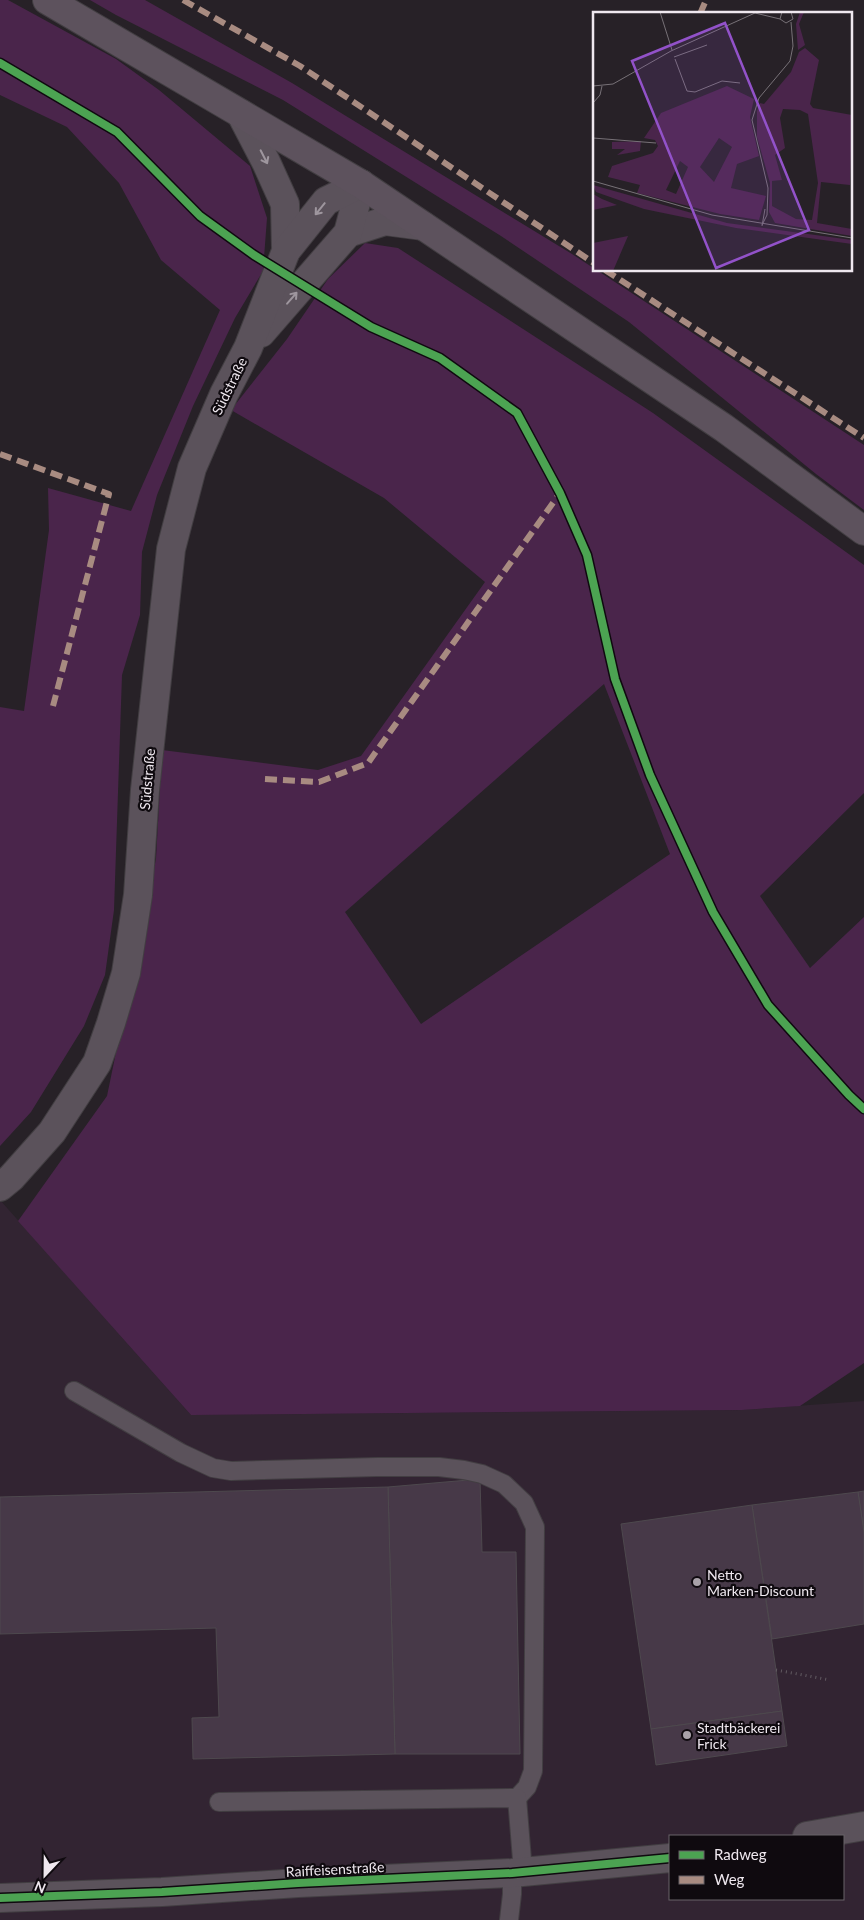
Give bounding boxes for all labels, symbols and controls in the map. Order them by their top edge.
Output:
inset map [593,12,852,271]
one-way arrow [260,149,269,164]
one-way arrow [314,203,325,216]
one-way arrow [286,291,297,304]
street label: Südstraße [208,355,250,417]
street label: Südstraße [136,748,158,810]
place label: Netto Marken-Discount [707,1566,814,1599]
marker: Netto Marken-Discount [691,1576,703,1588]
place label: Stadtbäckerei Frick [697,1719,780,1752]
marker: Stadtbäckerei Frick [681,1729,693,1741]
legend [669,1835,844,1900]
text: Radweg [714,1845,767,1863]
north arrow [20,1850,70,1900]
street label: Raiffeisenstraße [285,1858,385,1880]
text: Weg [714,1870,745,1888]
text: N [32,1878,48,1897]

